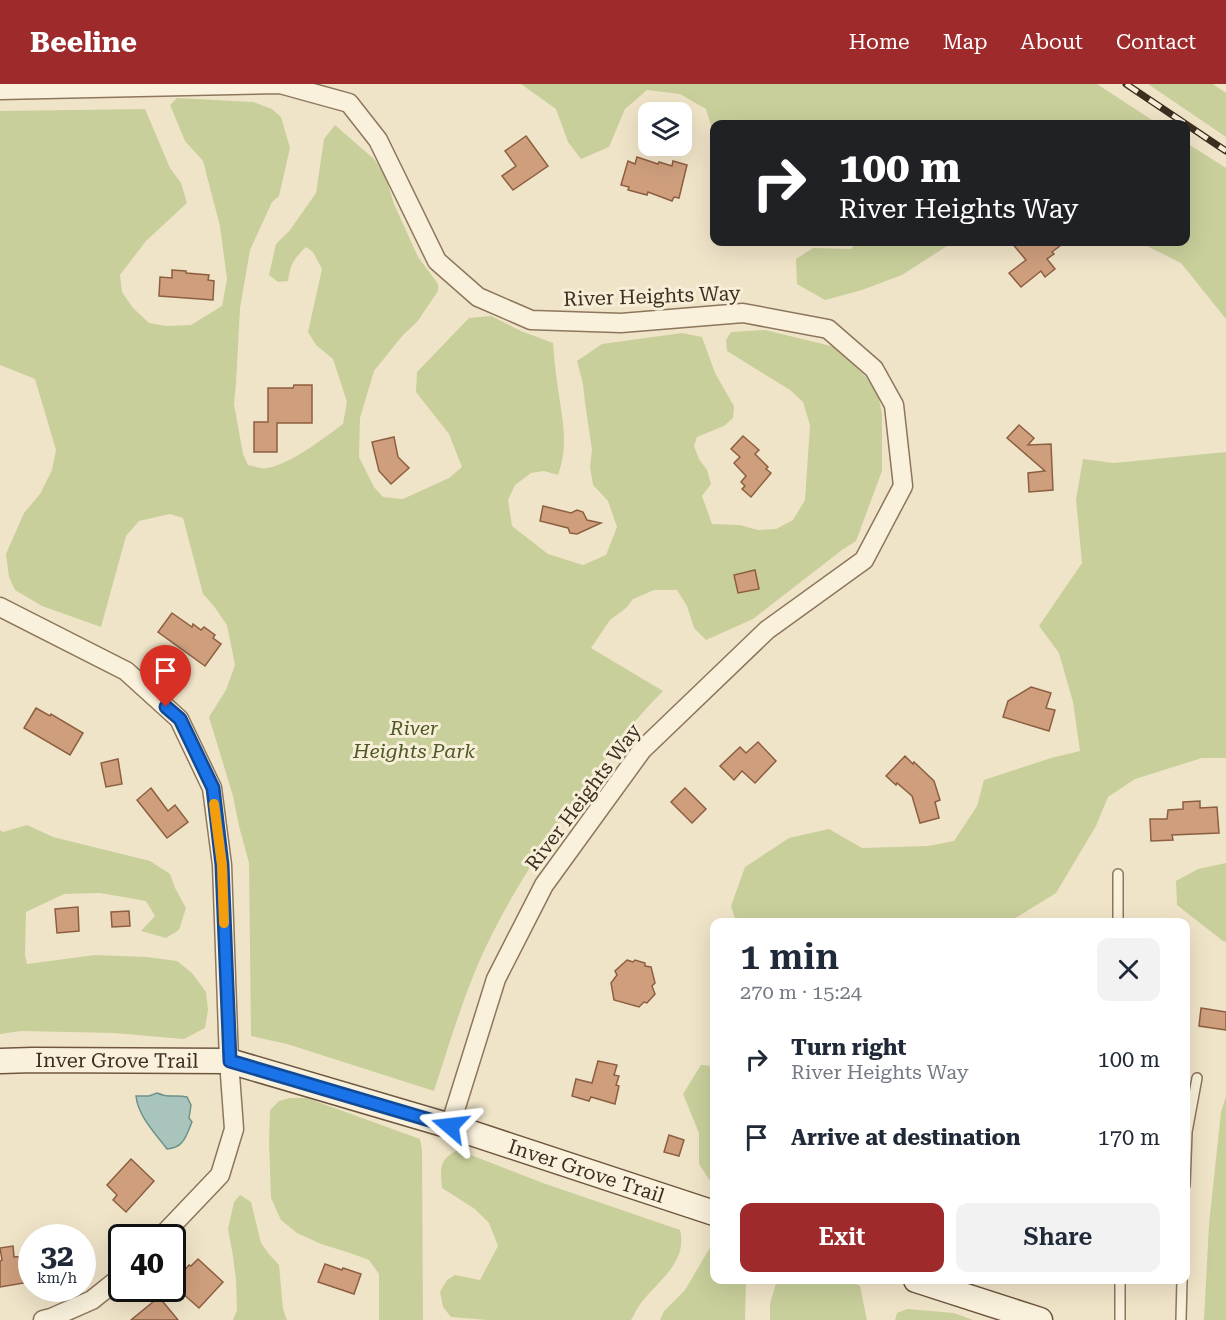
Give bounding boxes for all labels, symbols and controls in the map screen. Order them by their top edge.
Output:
text: Beeline [30,26,137,59]
text: Home [849,30,910,54]
text: Map [943,30,988,54]
text: About [1021,30,1083,54]
text: Contact [1116,30,1196,54]
map controls [638,102,692,156]
button: layers [638,102,692,156]
text: 100 m [839,143,961,192]
icon: right [740,144,818,222]
text: River Heights Way [839,193,1079,225]
street label: River Heights Way [563,281,741,311]
pin [140,645,191,707]
icon: arrive [149,654,182,687]
park label: River Heights Park [352,716,475,763]
street label: River Heights Way [520,719,646,875]
text: 1 min [740,936,839,978]
button: close [1097,938,1160,1001]
text: 270 m · 15:24 [740,980,862,1004]
text: Turn right [791,1035,906,1060]
icon: right [740,1043,773,1076]
text: 100 m [1097,1047,1160,1072]
street label: Inver Grove Trail [35,1048,199,1073]
text: River Heights Way [791,1060,968,1084]
position arrow [418,1094,482,1158]
icon: arrive [740,1121,773,1154]
text: Arrive at destination [791,1125,1020,1150]
text: 170 m [1097,1125,1160,1150]
street label: Inver Grove Trail [505,1134,668,1208]
button: Exit [740,1203,944,1272]
button: Share [956,1203,1160,1272]
speed limit sign: 40 [108,1224,186,1302]
text: 32 [40,1238,74,1273]
text: km/h [37,1269,77,1287]

